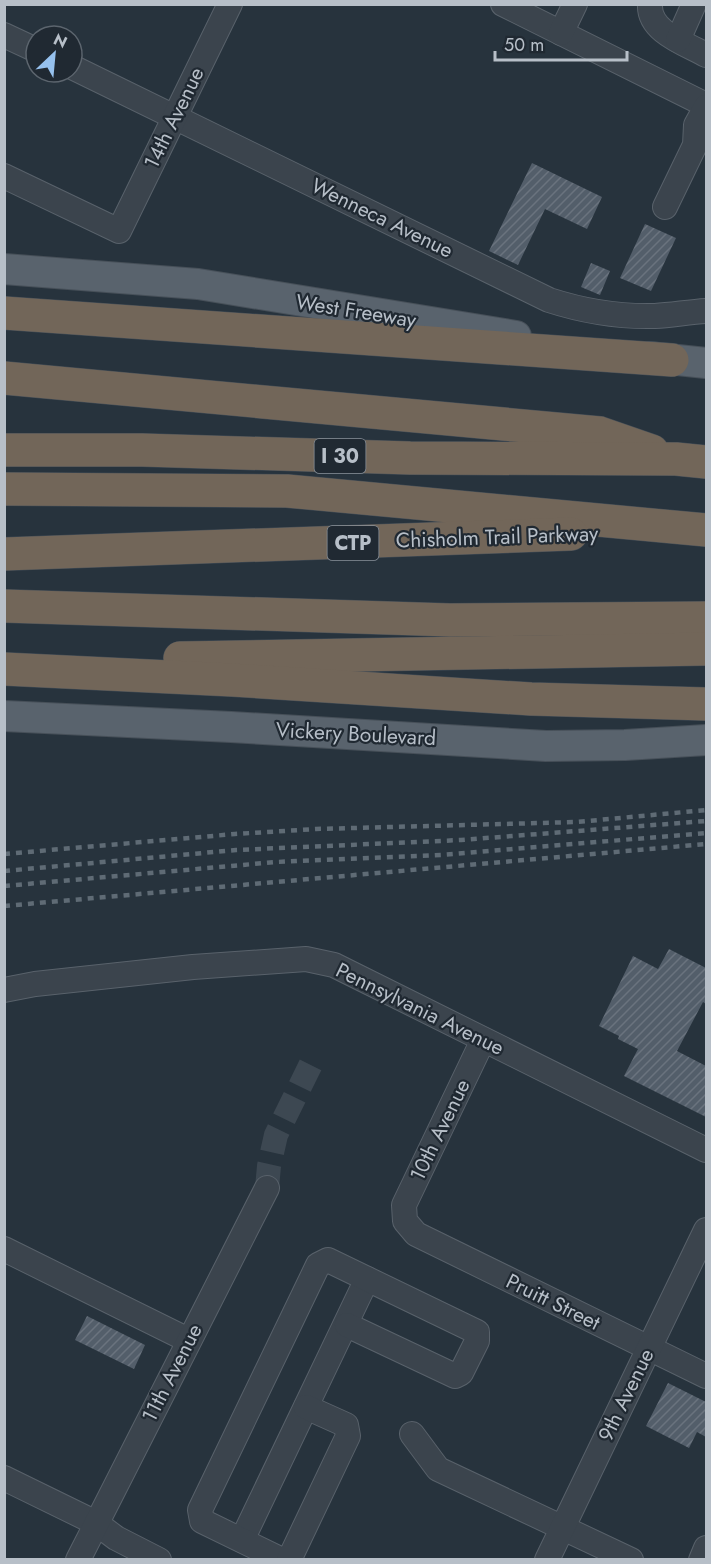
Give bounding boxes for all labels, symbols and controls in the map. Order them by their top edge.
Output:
north arrow [24,24,84,84]
scale bar [495,24,627,62]
text: N [50,28,71,54]
text: 50 m [504,32,544,58]
street label: 14th Avenue [137,62,212,174]
street label: Wenneca Avenue [306,171,458,265]
street label: West Freeway [294,287,419,335]
road number: I 30 [314,439,366,473]
street label: Chisholm Trail Parkway [395,518,599,556]
road number: CTP [328,526,378,560]
street label: Vickery Boulevard [275,715,437,753]
street label: Pennsylvania Avenue [331,955,509,1063]
street label: 10th Avenue [402,1074,478,1186]
street label: Pruitt Street [501,1266,605,1338]
street label: 11th Avenue [134,1319,210,1427]
street label: 9th Avenue [591,1343,661,1446]

